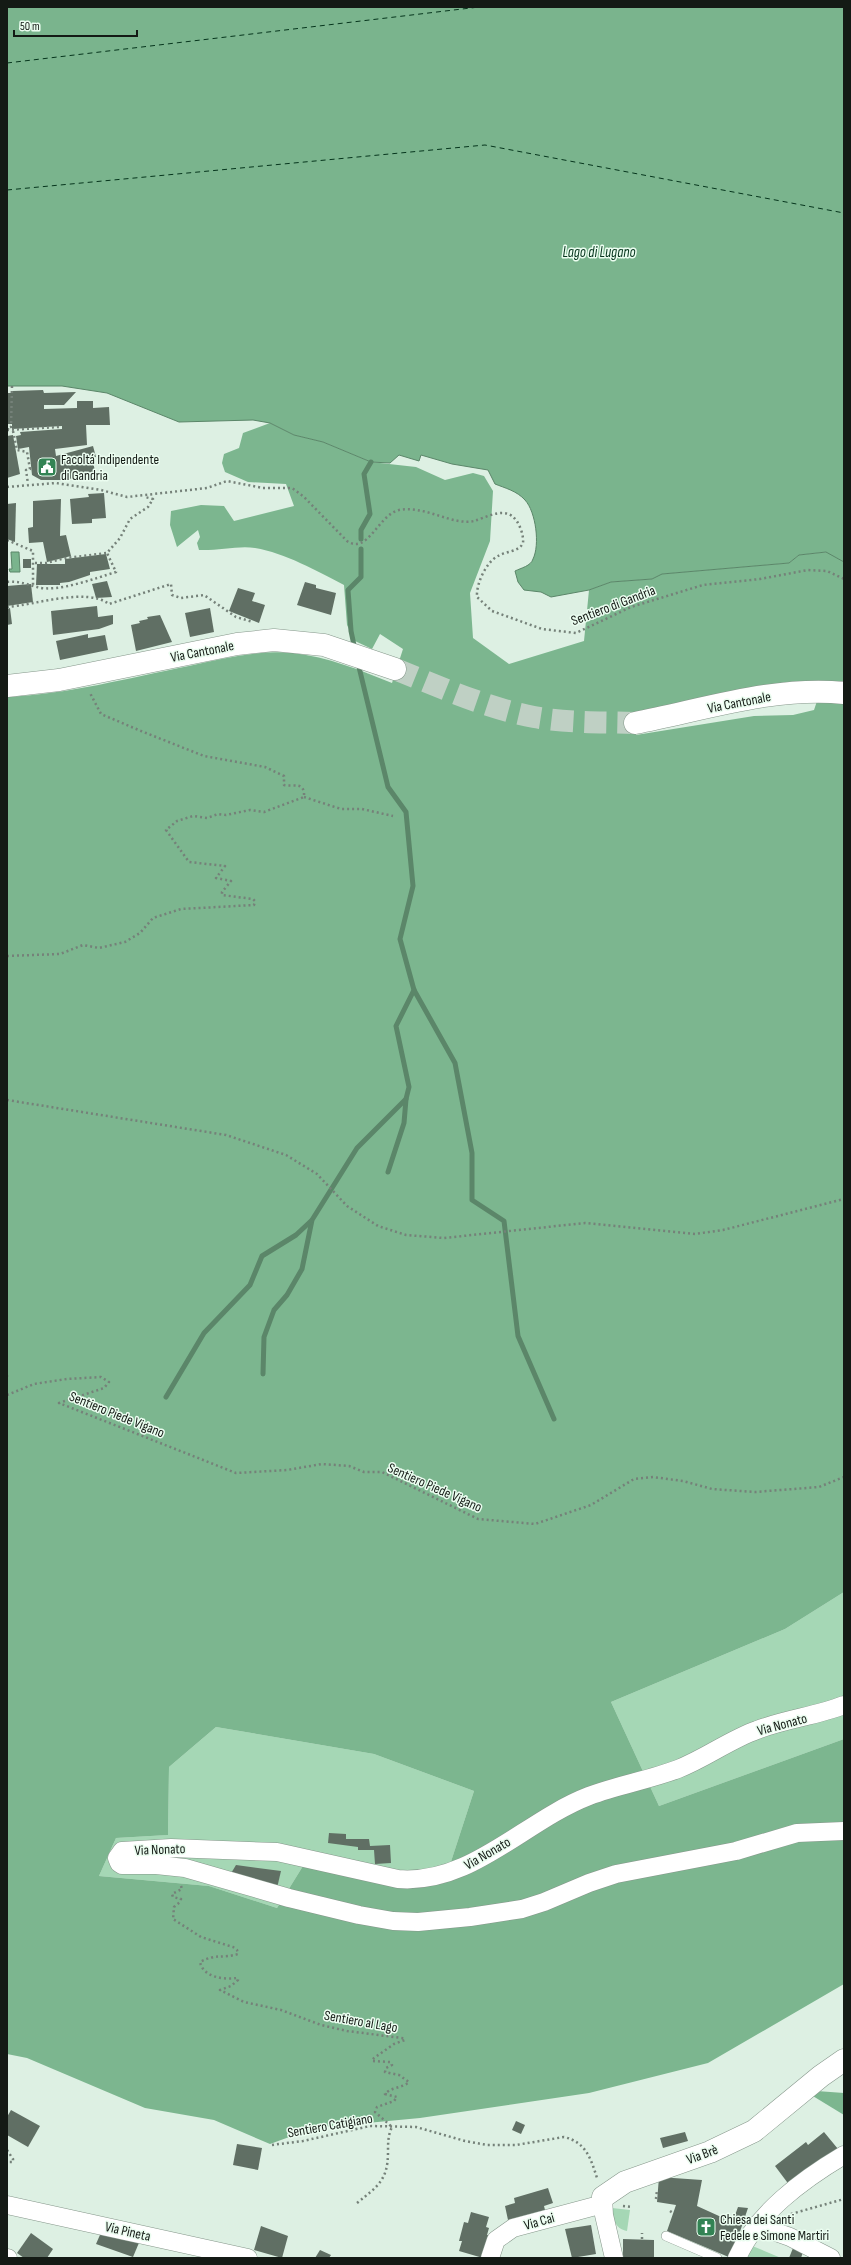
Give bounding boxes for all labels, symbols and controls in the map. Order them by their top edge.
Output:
scale bar [14,12,137,38]
text: 50 m [20,19,40,34]
water label: Lago di Lugano [562,243,636,262]
place label: Facoltá Indipendente di Gandria [61,451,159,484]
public building icon: Facoltá Indipendente di Gandria [36,456,58,478]
street label: Sentiero di Gandria [569,582,658,629]
street label: Via Cantonale [169,637,235,666]
street label: Via Cantonale [706,688,772,717]
street label: Sentiero Piede Vigano [67,1388,167,1441]
street label: Sentiero Piede Vigano [385,1459,485,1516]
street label: Via Nonato [755,1710,809,1739]
street label: Via Nonato [461,1833,514,1874]
street label: Via Nonato [134,1840,186,1859]
street label: Sentiero al Lago [323,2007,399,2036]
street label: Sentiero Catigiano [286,2110,374,2141]
street label: Via Brè [684,2141,720,2168]
street label: Via Cai [522,2209,556,2234]
place label: Chiesa dei Santi Fedele e Simone Martiri [720,2211,829,2244]
church icon: Chiesa dei Santi Fedele e Simone Martiri [695,2216,717,2238]
street label: Via Pineta [103,2218,152,2245]

